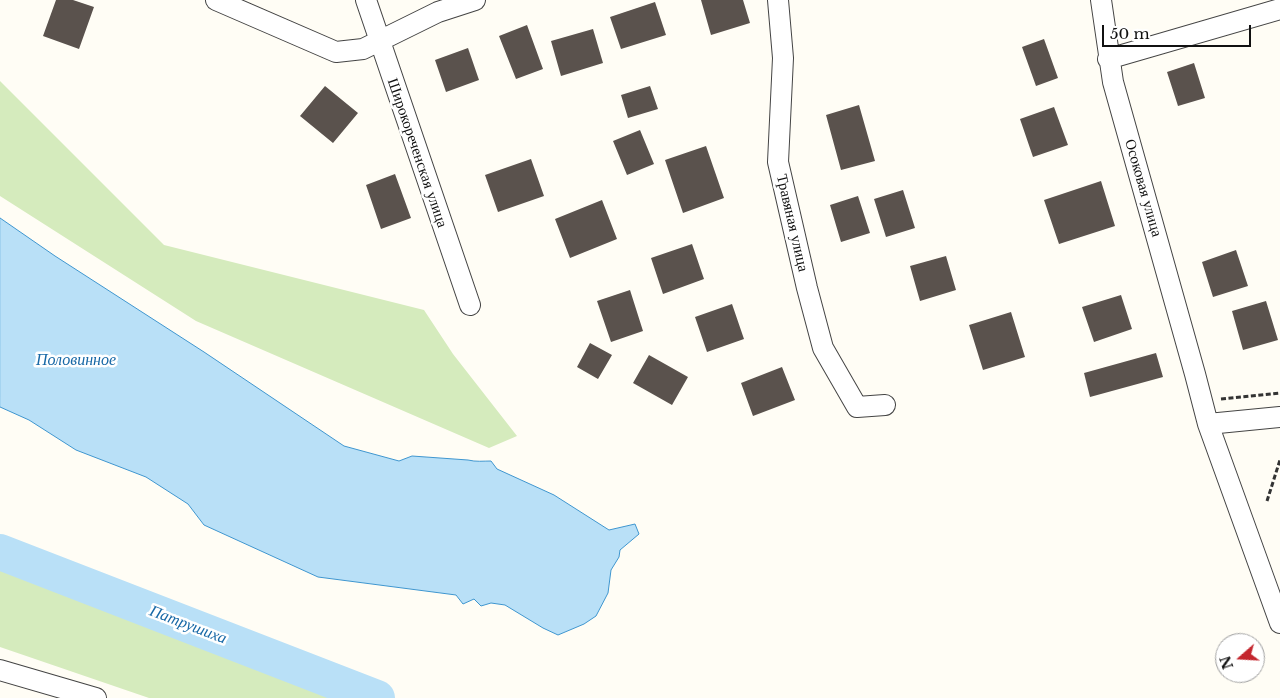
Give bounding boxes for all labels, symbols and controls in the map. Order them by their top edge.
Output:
scale bar [1105,15,1254,47]
text: 50 m [1110,24,1150,43]
street label: Широкореченская улица [383,76,451,230]
street label: Осоковая улица [1120,137,1166,239]
street label: Травяная улица [772,173,812,273]
water label: Половинное [36,350,116,370]
water label: Патрушиха [147,602,229,648]
north arrow [1215,633,1265,683]
text: N [1216,653,1237,672]

